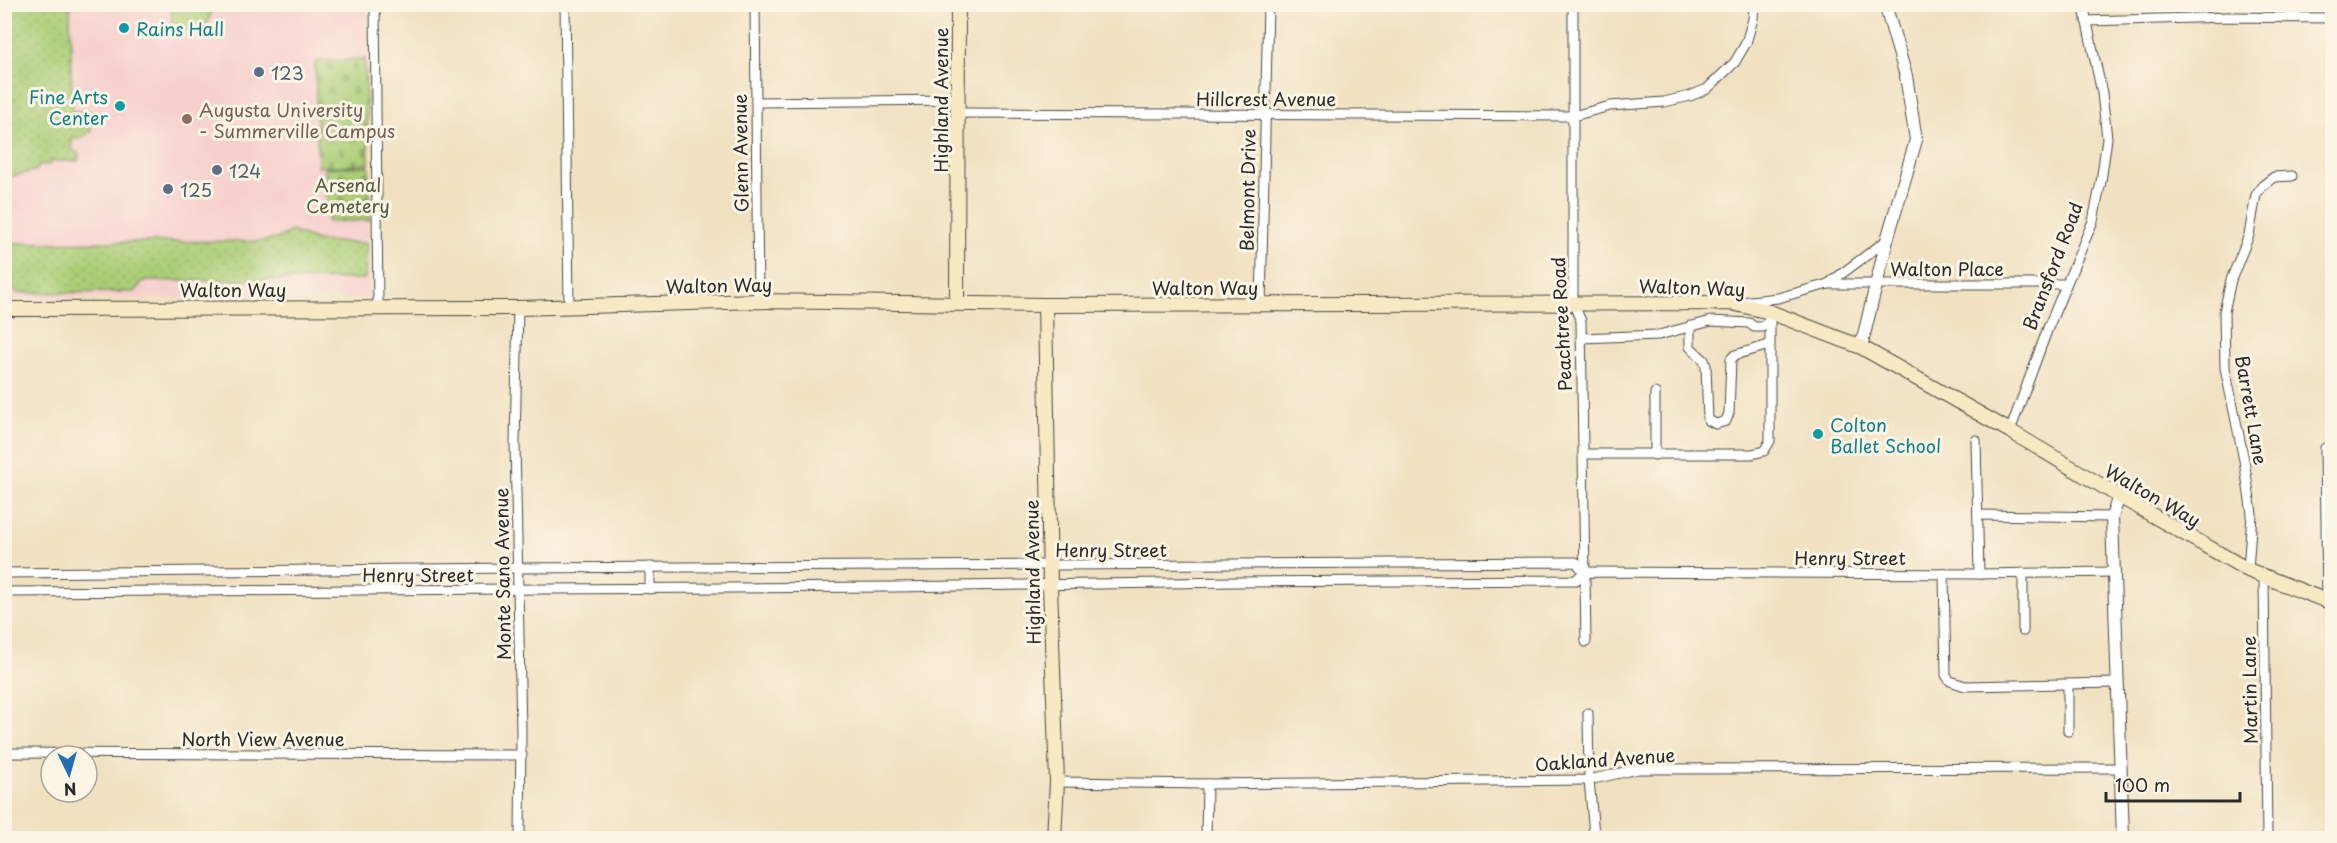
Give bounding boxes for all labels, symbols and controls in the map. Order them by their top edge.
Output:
place label: Rains Hall [136,15,224,42]
marker: Rains Hall [117,21,131,35]
street label: Highland Avenue [927,27,954,172]
place label: 123 [271,59,304,86]
marker: 123 [252,65,266,79]
place label: Fine Arts Center [29,83,109,131]
street label: Hillcrest Avenue [1196,85,1336,112]
street label: Glenn Avenue [725,93,755,212]
place label: Augusta University - Summerville Campus [199,96,395,144]
marker: Fine Arts Center [113,99,127,113]
marker: Augusta University - Summerville Campus [180,112,194,126]
street label: Belmont Drive [1232,129,1262,251]
place label: 124 [229,157,261,184]
marker: 124 [210,163,224,177]
park label: Arsenal Cemetery [306,171,390,219]
place label: 125 [180,176,212,203]
marker: 125 [161,182,175,196]
street label: Bransford Road [2015,198,2089,334]
street label: Walton Place [1890,255,2004,282]
street label: Peachtree Road [1544,256,1578,392]
street label: Walton Way [665,271,773,299]
street label: Walton Way [1638,272,1746,302]
street label: Walton Way [1152,274,1258,301]
street label: Walton Way [180,276,286,303]
street label: Barrett Lane [2229,353,2275,467]
place label: Colton Ballet School [1830,411,1941,459]
marker: Colton Ballet School [1811,427,1825,441]
street label: Walton Way [2100,457,2206,533]
street label: Monte Sano Avenue [487,488,517,660]
street label: Highland Avenue [1017,499,1047,645]
street label: Henry Street [1055,536,1167,563]
street label: Henry Street [1794,544,1906,571]
street label: Henry Street [362,561,474,588]
street label: Martin Lane [2235,636,2263,744]
street label: North View Avenue [181,725,345,752]
street label: Oakland Avenue [1534,741,1676,777]
north arrow [39,744,99,804]
scale bar [2106,765,2240,803]
text: 100 m [2115,771,2170,798]
text: N [63,777,78,802]

